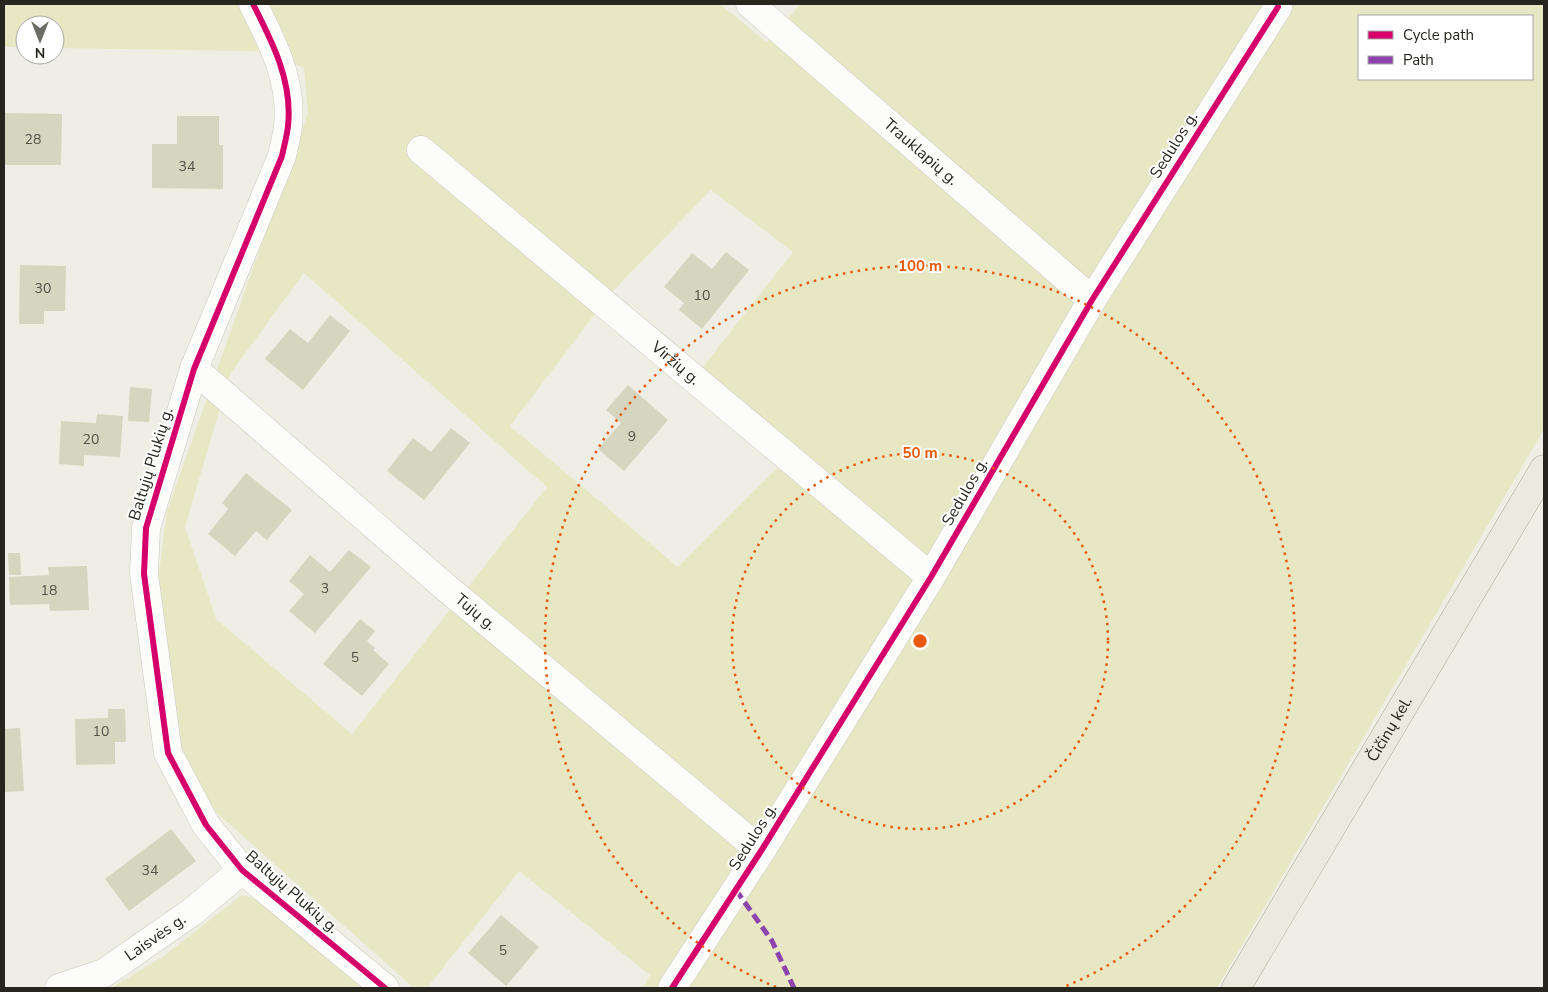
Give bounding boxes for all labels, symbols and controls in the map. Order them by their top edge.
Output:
north arrow [15,15,65,65]
legend [1358,15,1533,80]
text: Cycle path [1403,25,1474,45]
text: N [35,43,45,62]
text: Path [1403,50,1434,70]
street label: Sedulos g. [1145,107,1203,183]
street label: Trauklapių g. [879,113,963,190]
house number: 28 [25,130,41,149]
house number: 34 [179,157,195,176]
text: 100 m [898,256,942,276]
house number: 30 [35,279,51,298]
house number: 10 [694,286,710,305]
street label: Viržių g. [646,335,705,390]
street label: Baltųjų Plukių g. [123,405,179,523]
house number: 9 [628,427,636,446]
house number: 20 [83,430,99,449]
text: 50 m [902,443,938,463]
street label: Sedulos g. [937,454,993,530]
house number: 3 [321,579,329,598]
house number: 18 [41,581,57,600]
street label: Tujų g. [450,589,501,636]
centre of rings [911,632,929,650]
house number: 5 [351,648,359,667]
street label: Čičinų kel. [1362,692,1418,766]
house number: 10 [93,722,109,741]
street label: Sedulos g. [724,799,782,875]
street label: Baltųjų Plukių g. [241,845,343,939]
house number: 34 [142,861,158,880]
street label: Laisvės g. [120,908,190,966]
house number: 5 [499,941,507,960]

